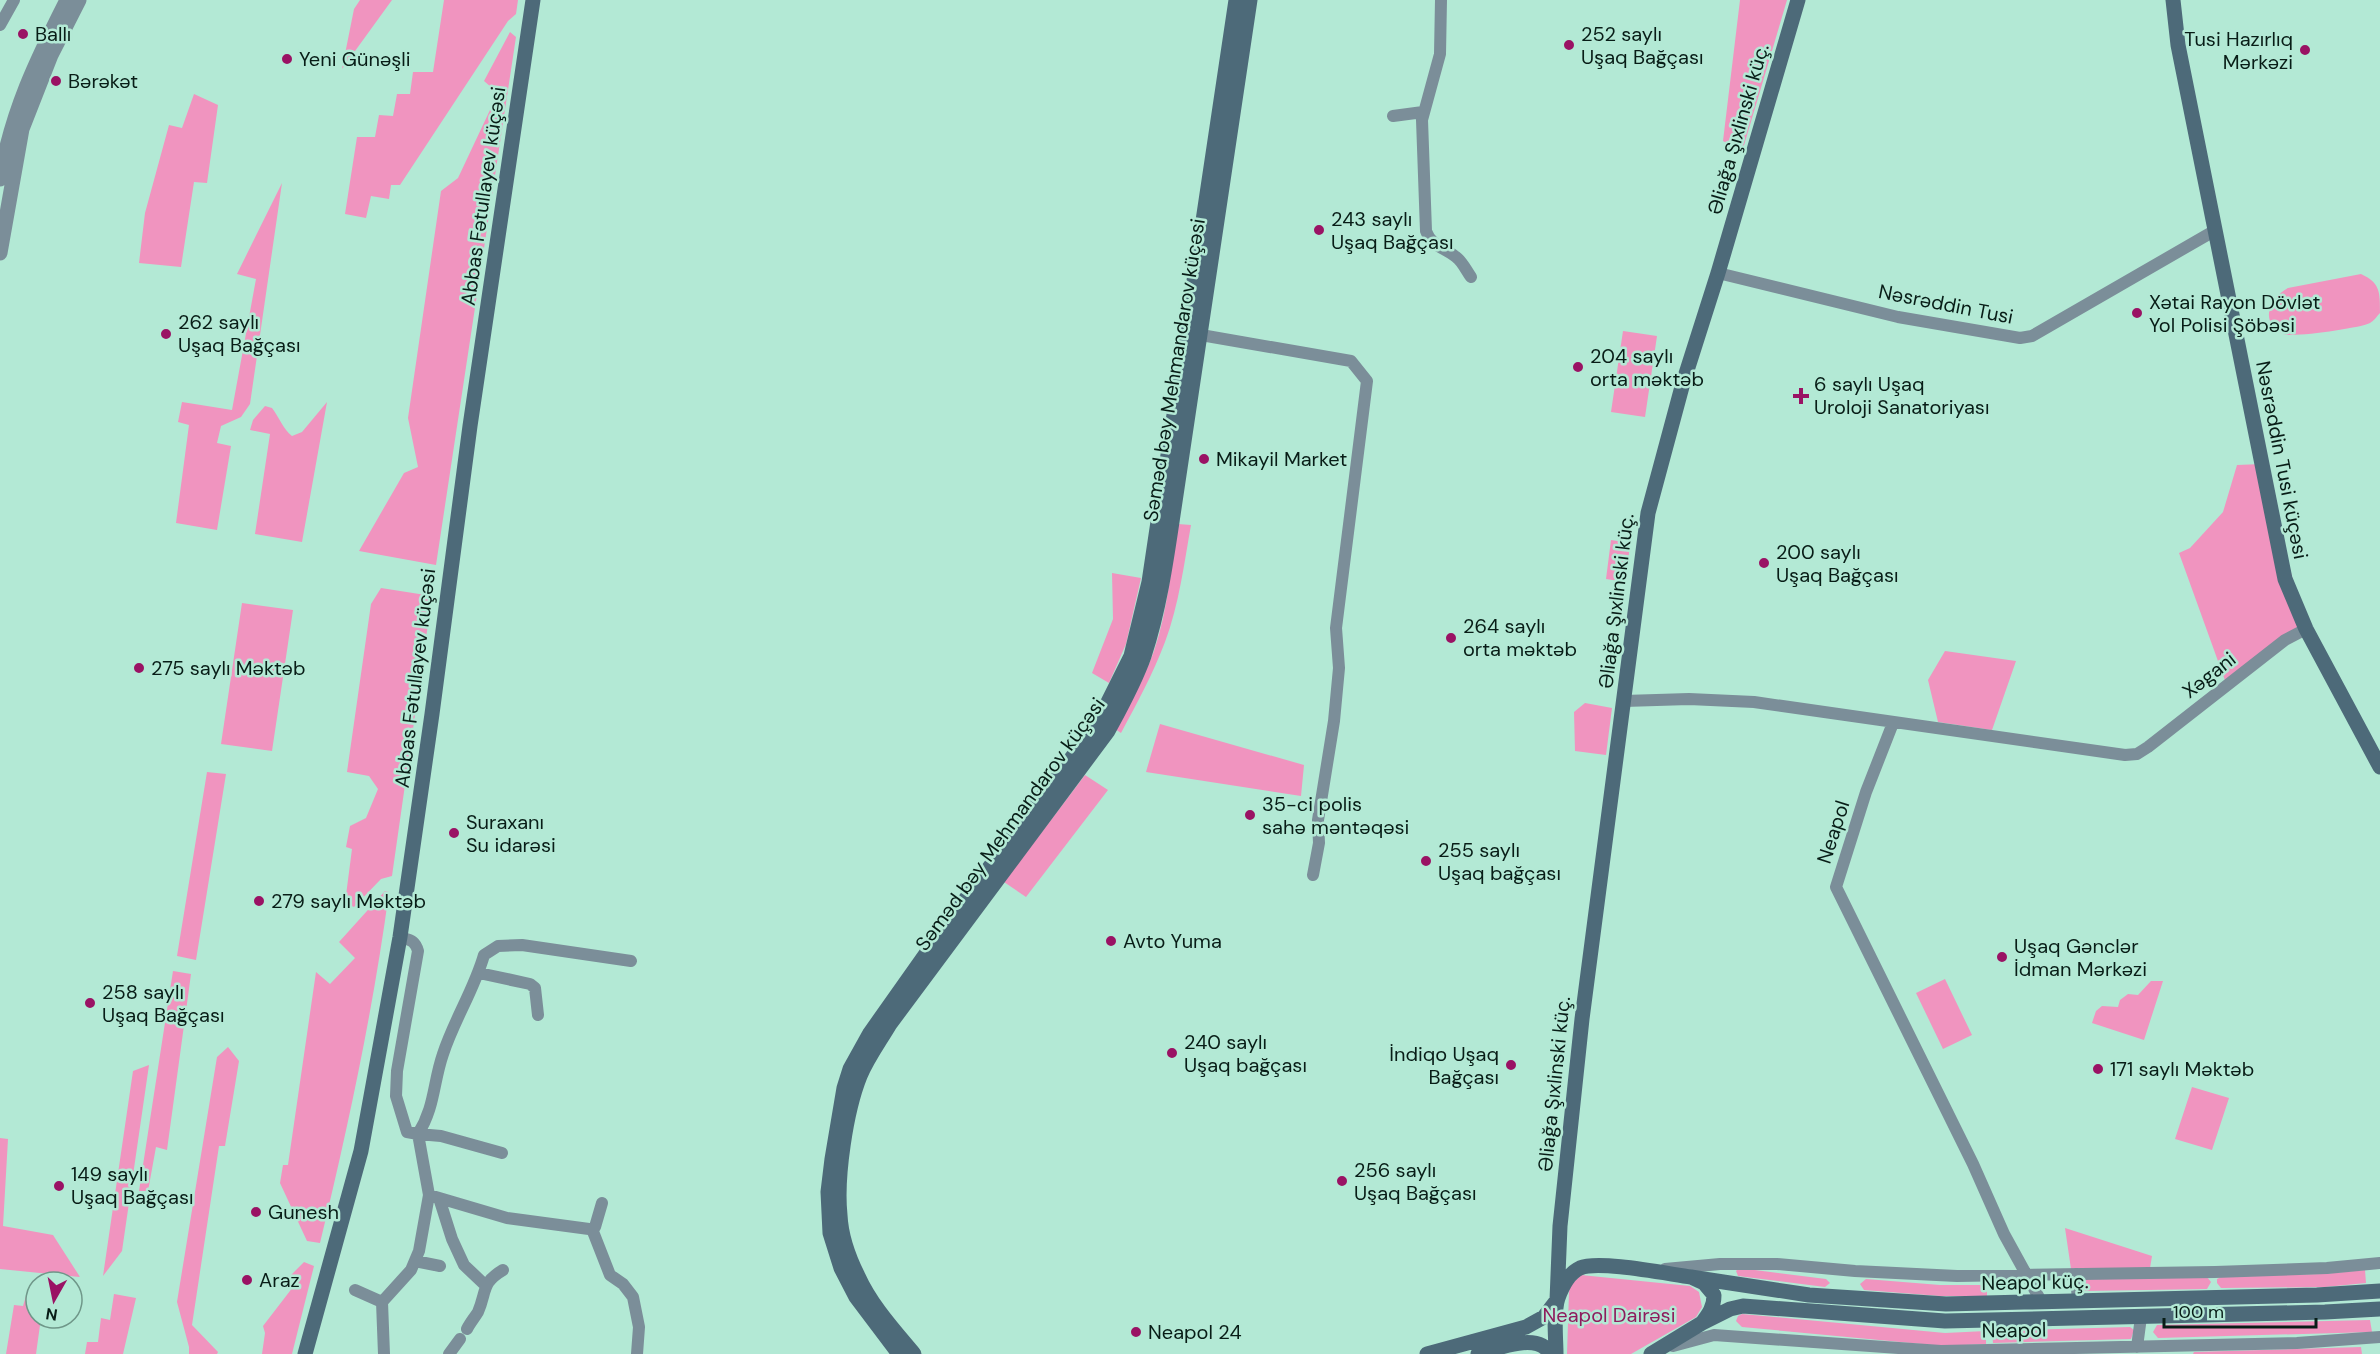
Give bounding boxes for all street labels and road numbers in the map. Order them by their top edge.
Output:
street label: Əliağa Şıxlinski küç. [1701,41,1775,217]
street label: Abbas Fətullayev küçəsi [455,85,511,307]
street label: Səməd bəy Mehmandarov küçəsi [1137,217,1211,523]
street label: Nəsrəddin Tusi [1876,278,2016,330]
street label: Nəsrəddin Tusi küçəsi [2250,359,2314,561]
street label: Əliağa Şıxlinski küç. [1592,512,1640,690]
street label: Abbas Fətullayev küçəsi [389,567,441,789]
street label: Xəgani [2177,646,2241,704]
street label: Səməd bəy Mehmandarov küçəsi [909,692,1111,956]
street label: Neapol [1811,797,1855,867]
street label: Əliağa Şıxlinski küç. [1532,995,1576,1173]
street label: Neapol küç. [1981,1268,2089,1296]
street label: Neapol [1981,1316,2047,1344]

